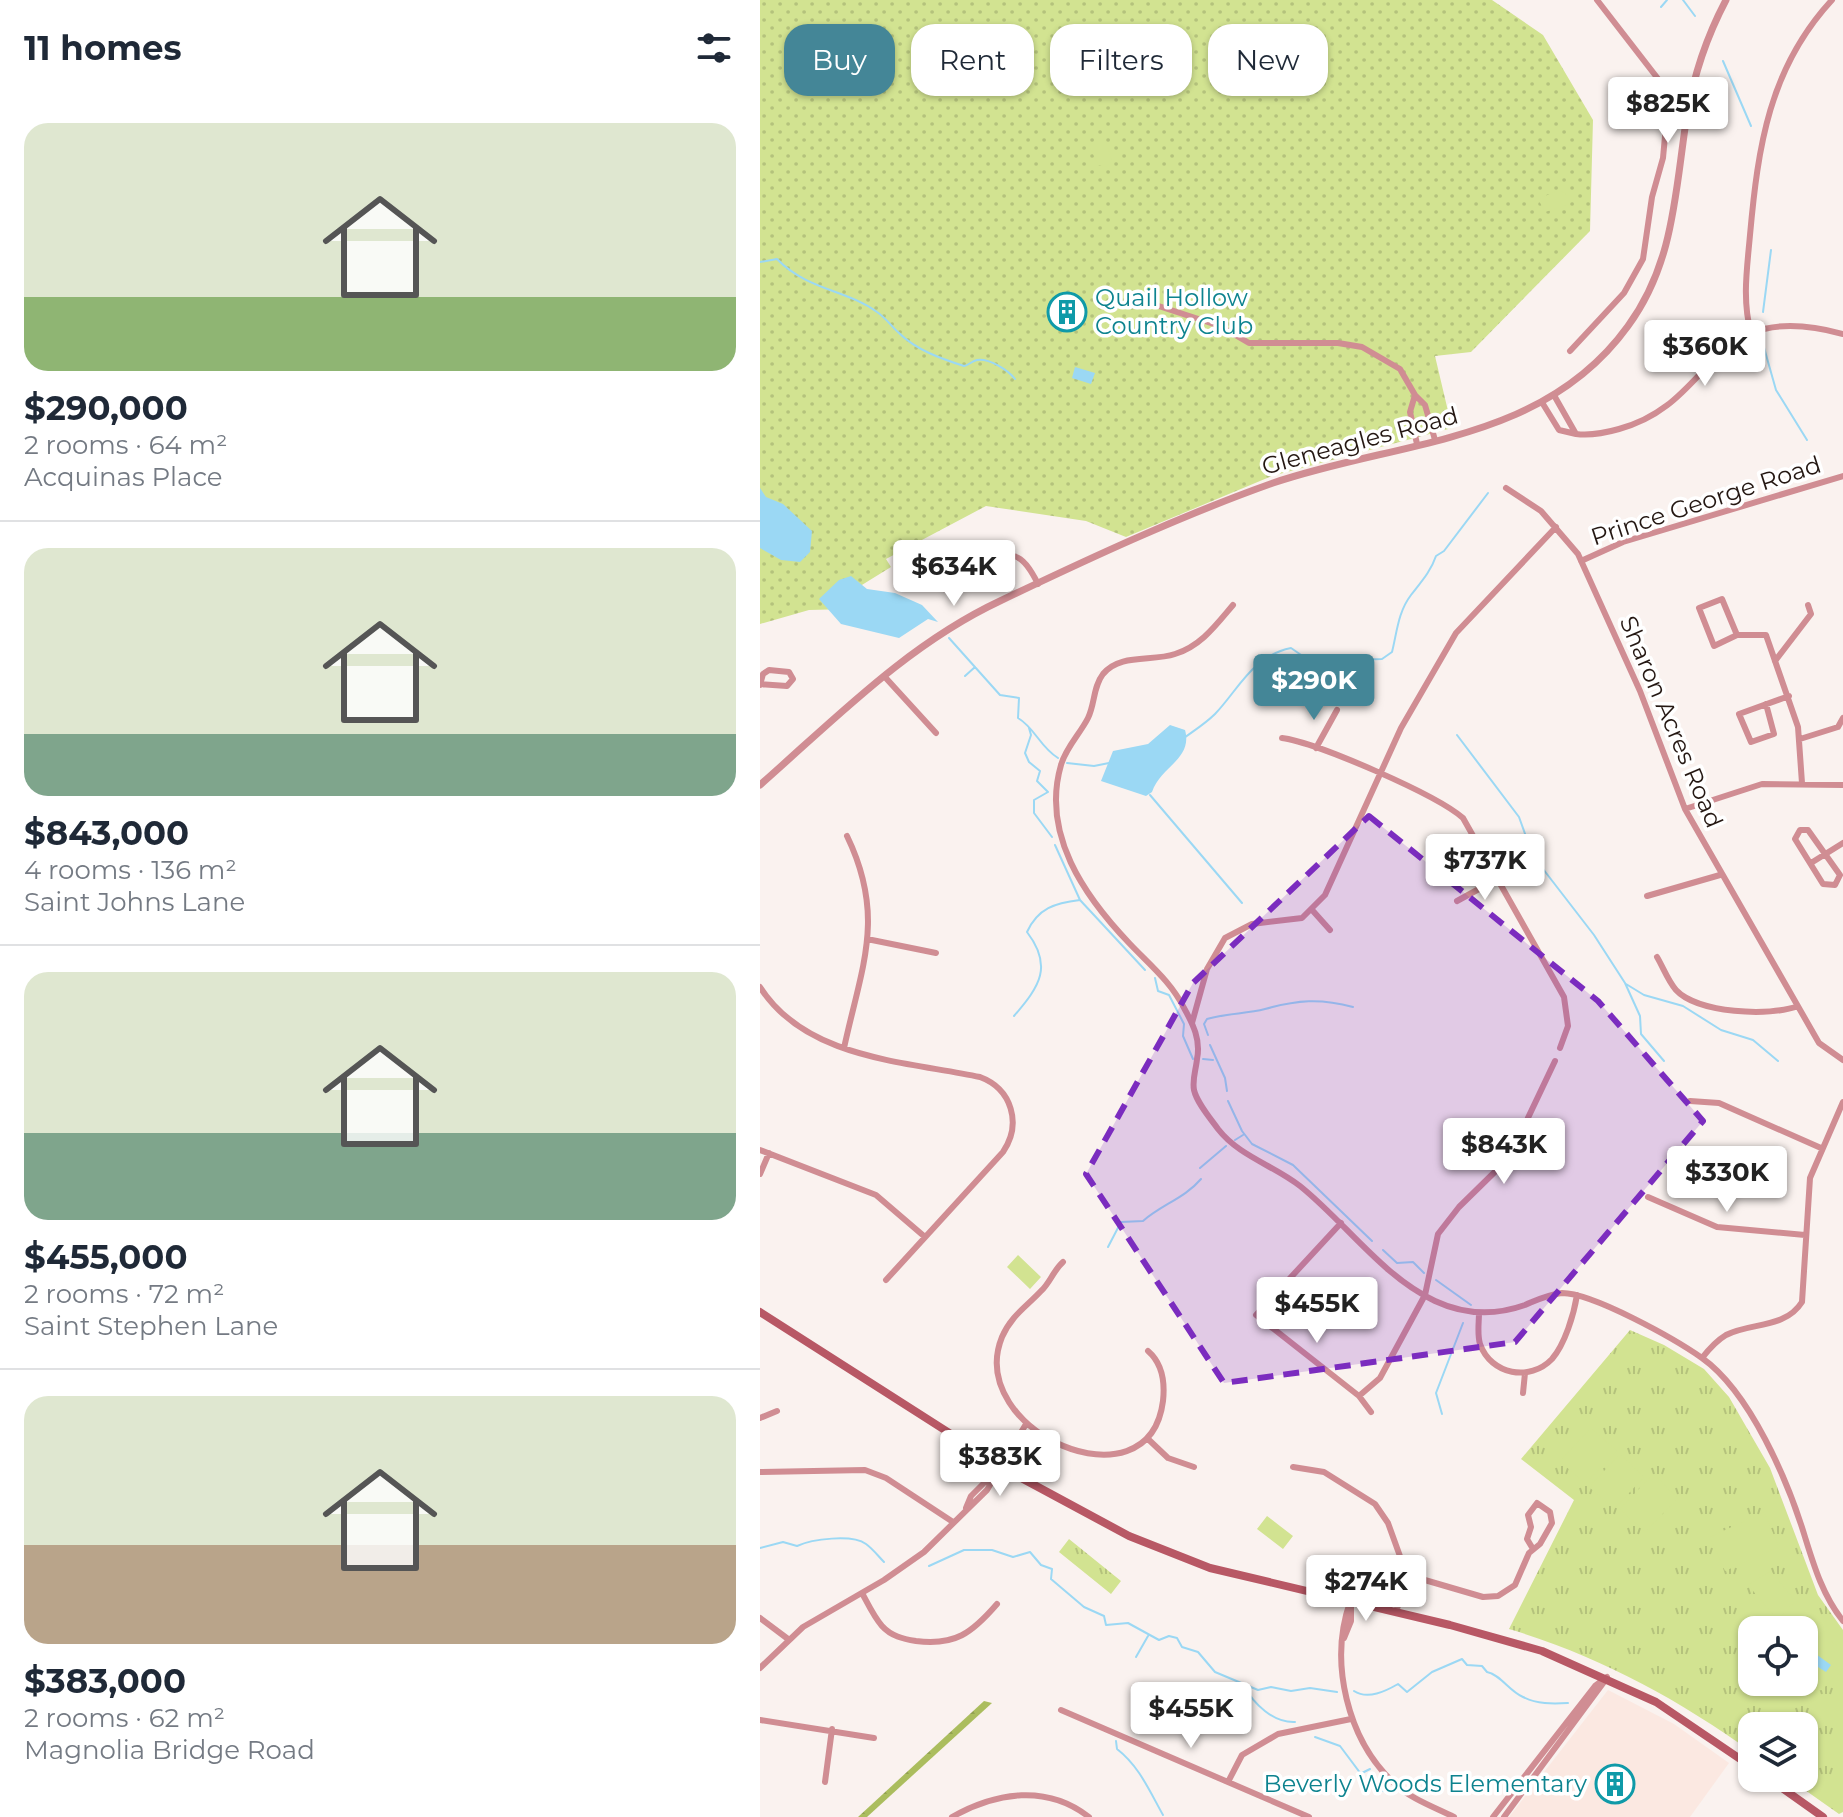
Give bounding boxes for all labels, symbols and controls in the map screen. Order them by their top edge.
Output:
chip: Buy [784,24,895,96]
chip: Rent [911,24,1034,96]
chip: Filters [1050,24,1192,96]
chip: New [1208,24,1328,96]
icon: filters [692,26,736,70]
text: 11 homes [24,27,182,69]
pin: $825K [1612,77,1724,145]
text: $825K [1626,87,1710,119]
icon: home [308,175,452,319]
place label: Quail Hollow Country Club [1095,283,1253,340]
building icon: Quail Hollow Country Club [1046,291,1088,333]
pin: $360K [1649,320,1761,388]
text: $360K [1662,330,1748,362]
text: $290,000 [24,387,188,429]
street label: Gleneagles Road [1258,400,1461,481]
text: 2 rooms · 64 m² [24,429,227,461]
street label: Prince George Road [1587,450,1825,551]
text: Acquinas Place [24,461,223,493]
pin: $634K [898,540,1010,608]
text: $634K [911,550,997,582]
icon: home [308,600,452,744]
street label: Sharon Acres Road [1614,612,1729,832]
pin: $290K [1258,654,1370,722]
text: $290K [1271,664,1357,696]
text: $843,000 [24,812,189,854]
pin: $737K [1429,834,1541,902]
text: $737K [1444,844,1526,876]
text: 4 rooms · 136 m² [24,854,237,886]
text: Saint Johns Lane [24,886,245,918]
icon: home [308,1024,452,1168]
pin: $843K [1448,1118,1560,1186]
text: $843K [1461,1128,1547,1160]
pin: $330K [1671,1146,1783,1214]
text: $330K [1685,1156,1769,1188]
text: $455,000 [24,1236,187,1278]
pin: $455K [1261,1277,1373,1345]
text: 2 rooms · 72 m² [24,1278,224,1310]
text: $455K [1275,1287,1359,1319]
text: Saint Stephen Lane [24,1310,278,1342]
pin: $383K [944,1430,1056,1498]
text: $383K [958,1440,1042,1472]
icon: home [308,1448,452,1592]
pin: $274K [1310,1555,1422,1623]
text: $274K [1324,1565,1408,1597]
map controls [1738,1616,1818,1792]
button: locate [1738,1616,1818,1696]
text: $383,000 [24,1660,186,1702]
pin: $455K [1135,1682,1247,1750]
text: $455K [1149,1692,1233,1724]
text: 2 rooms · 62 m² [24,1702,225,1734]
button: layers [1738,1712,1818,1792]
text: Magnolia Bridge Road [24,1734,315,1766]
building icon: Beverly Woods Elementary [1594,1763,1636,1805]
place label: Beverly Woods Elementary [1264,1769,1587,1798]

